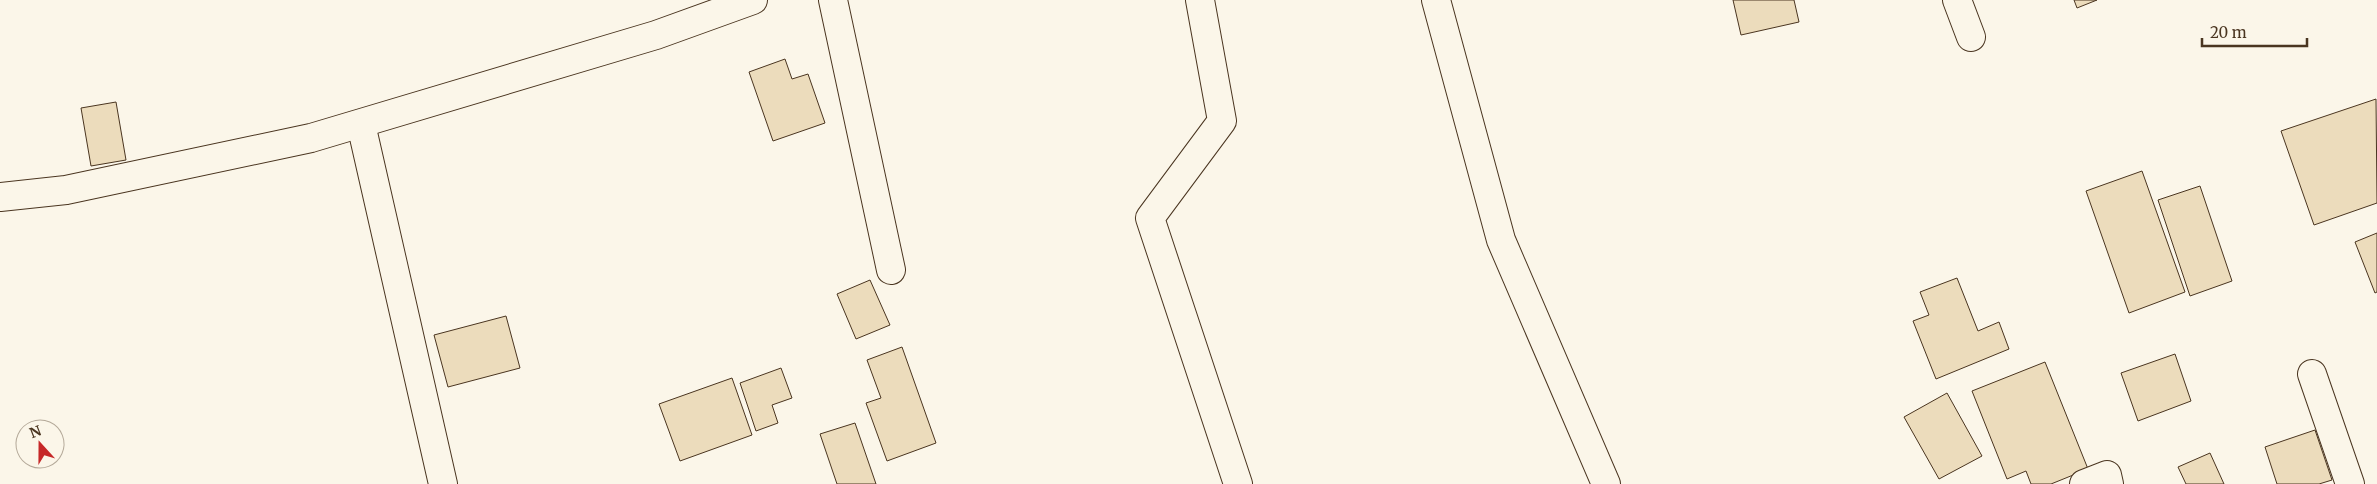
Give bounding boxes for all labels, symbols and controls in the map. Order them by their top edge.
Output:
scale bar [2202,15,2307,47]
text: 20 m [2210,23,2247,42]
north arrow [15,419,65,469]
text: N [27,421,44,442]

